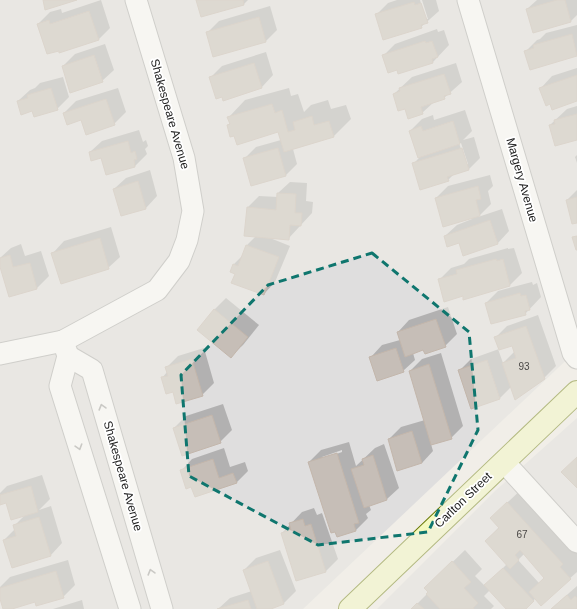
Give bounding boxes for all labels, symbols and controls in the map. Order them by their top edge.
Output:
street label: Shakespeare Avenue [148,57,193,171]
street label: Margery Avenue [503,136,541,224]
house number: 93 [518,361,530,372]
one-way arrow [99,403,107,410]
street label: Shakespeare Avenue [101,419,146,533]
one-way arrow [75,444,83,451]
street label: Carlton Street [432,469,495,531]
house number: 67 [516,529,528,540]
one-way arrow [147,568,156,575]

